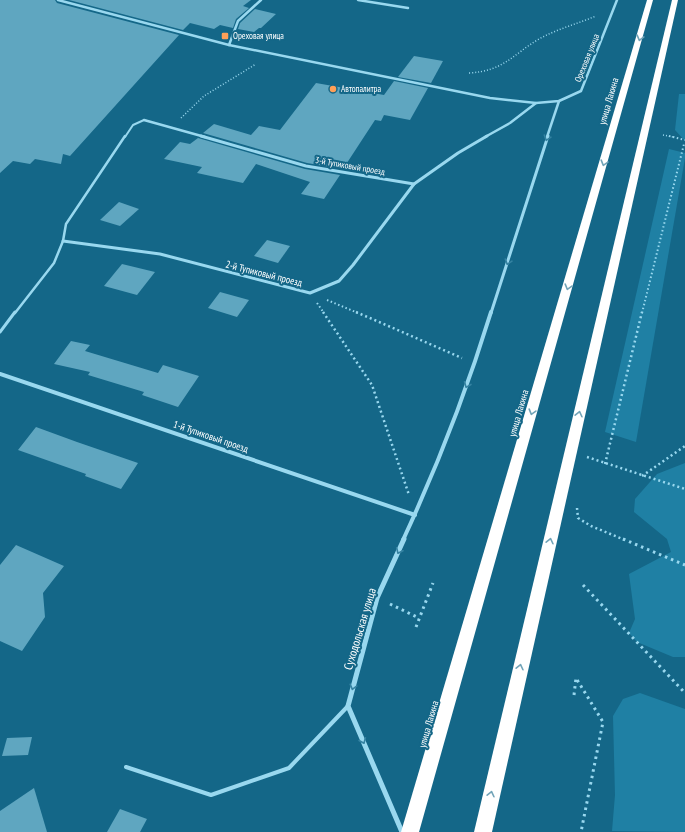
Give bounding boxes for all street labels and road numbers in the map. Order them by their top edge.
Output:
street label: Ореховая улица [572,32,601,83]
street label: улица Лакина [596,76,621,126]
street label: 3-й Тупиковый проезд [314,154,386,177]
street label: 2-й Тупиковый проезд [224,258,304,289]
street label: улица Лакина [506,388,531,438]
street label: 1-й Тупиковый проезд [172,418,251,456]
street label: Суходольская улица [340,586,379,672]
street label: улица Лакина [416,699,441,749]

